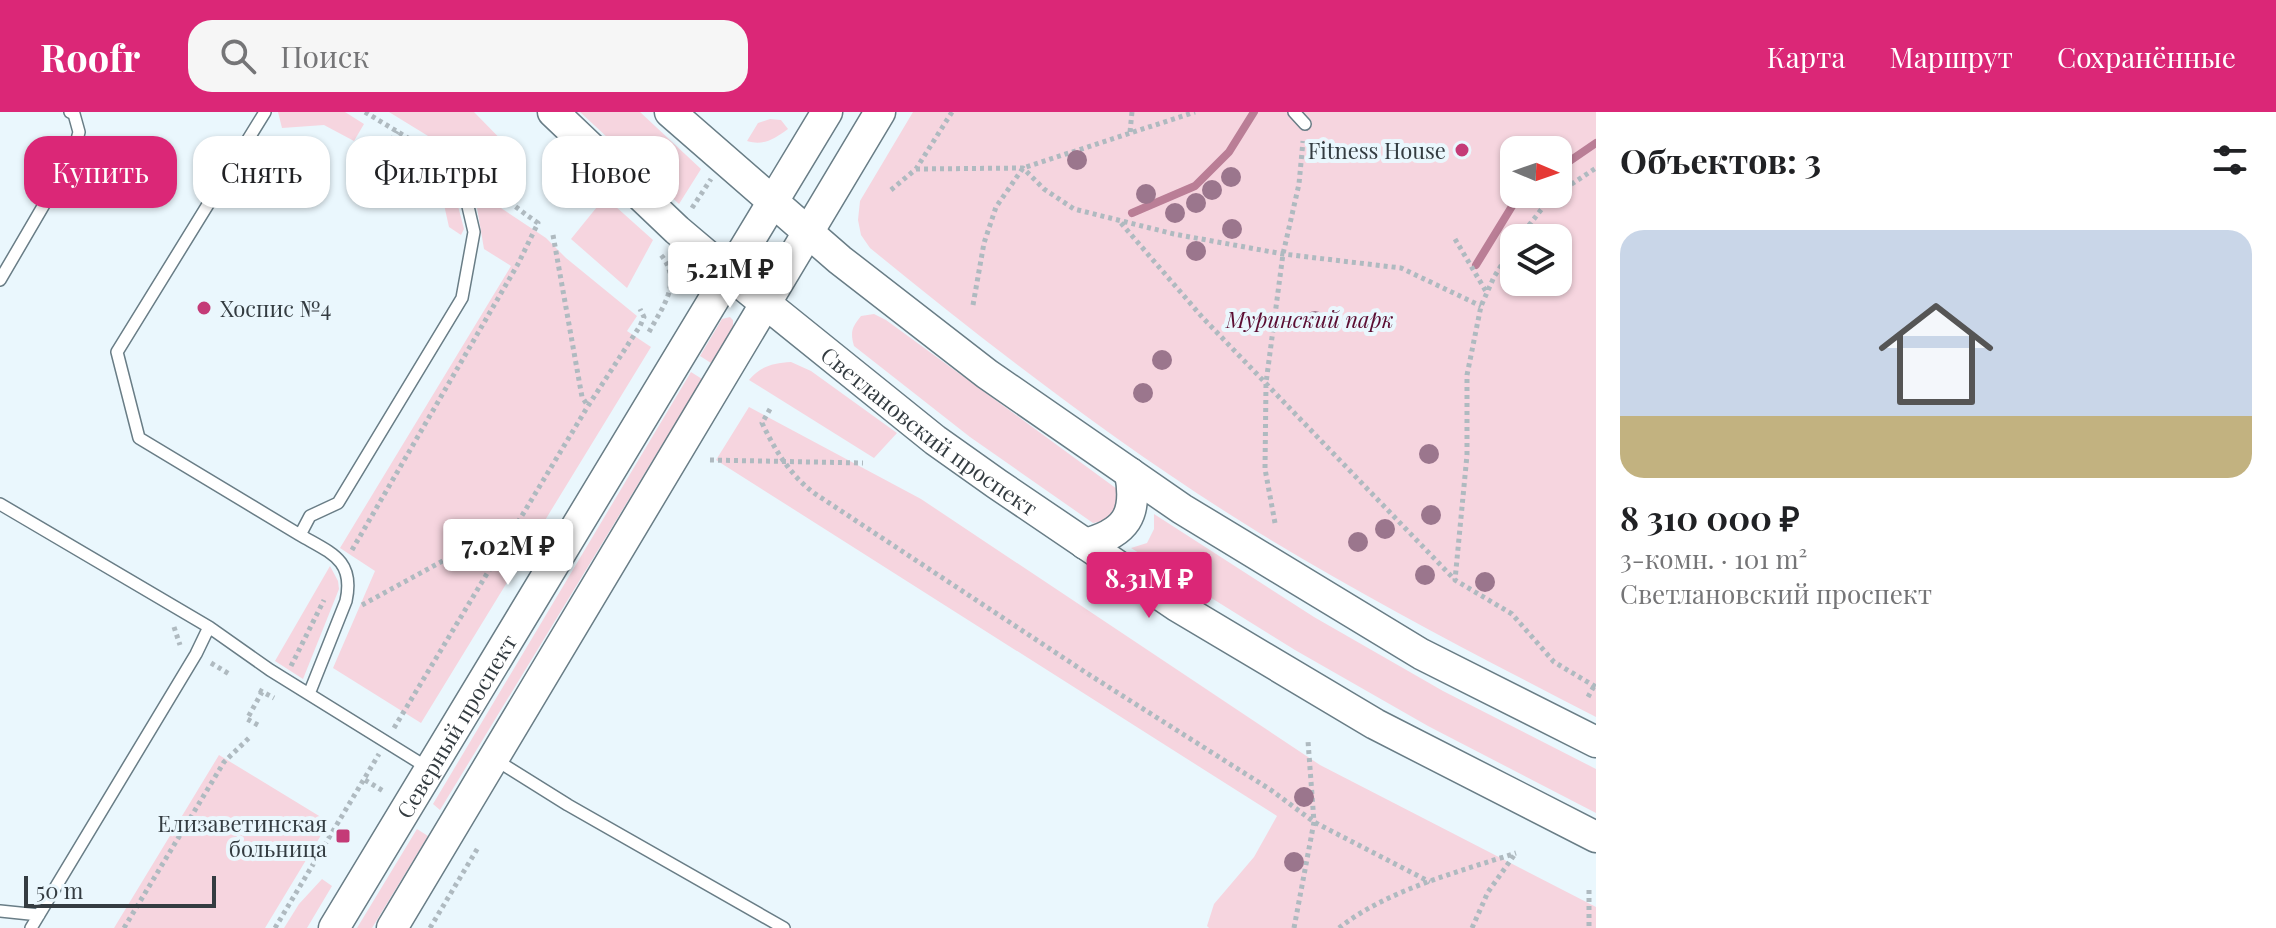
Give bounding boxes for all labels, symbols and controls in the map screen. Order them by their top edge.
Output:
search box [188,20,748,92]
text: Roofr [40,31,140,82]
icon: search [216,34,260,78]
text: Поиск [280,36,370,76]
text: Карта [1767,38,1845,75]
text: Маршрут [1889,38,2013,75]
text: Сохранённые [2057,38,2236,75]
place label: Fitness House [1308,135,1446,165]
chip: Купить [24,136,177,208]
chip: Снять [193,136,330,208]
chip: Фильтры [346,136,526,208]
chip: Новое [542,136,679,208]
north arrow [1500,136,1572,208]
map controls [1500,136,1572,296]
text: Объектов: 3 [1620,137,1821,183]
icon: filters [2208,138,2252,182]
marker: Fitness House [1453,141,1471,159]
button: layers [1500,224,1572,296]
pin: 5.21M ₽ [656,242,804,310]
text: 5.21M ₽ [686,250,774,285]
icon: home [1864,282,2008,426]
place label: Хоспис №4 [220,293,332,323]
marker: Хоспис №4 [195,299,213,317]
park label: Муринский парк [1225,304,1394,334]
street label: Светлановский проспект [815,339,1044,522]
text: 8 310 000 ₽ [1620,494,1800,540]
pin: 7.02M ₽ [434,519,582,587]
text: 7.02M ₽ [461,527,555,562]
text: 3-комн. · 101 m² [1620,541,1807,576]
pin: 8.31M ₽ [1075,552,1223,620]
text: 8.31M ₽ [1105,560,1193,595]
text: Светлановский проспект [1620,576,1932,611]
street label: Северный проспект [389,628,523,824]
place label: Елизаветинская больница [158,808,327,863]
marker: Елизаветинская больница [334,827,352,845]
scale bar [24,872,216,908]
text: 50 m [36,875,83,905]

